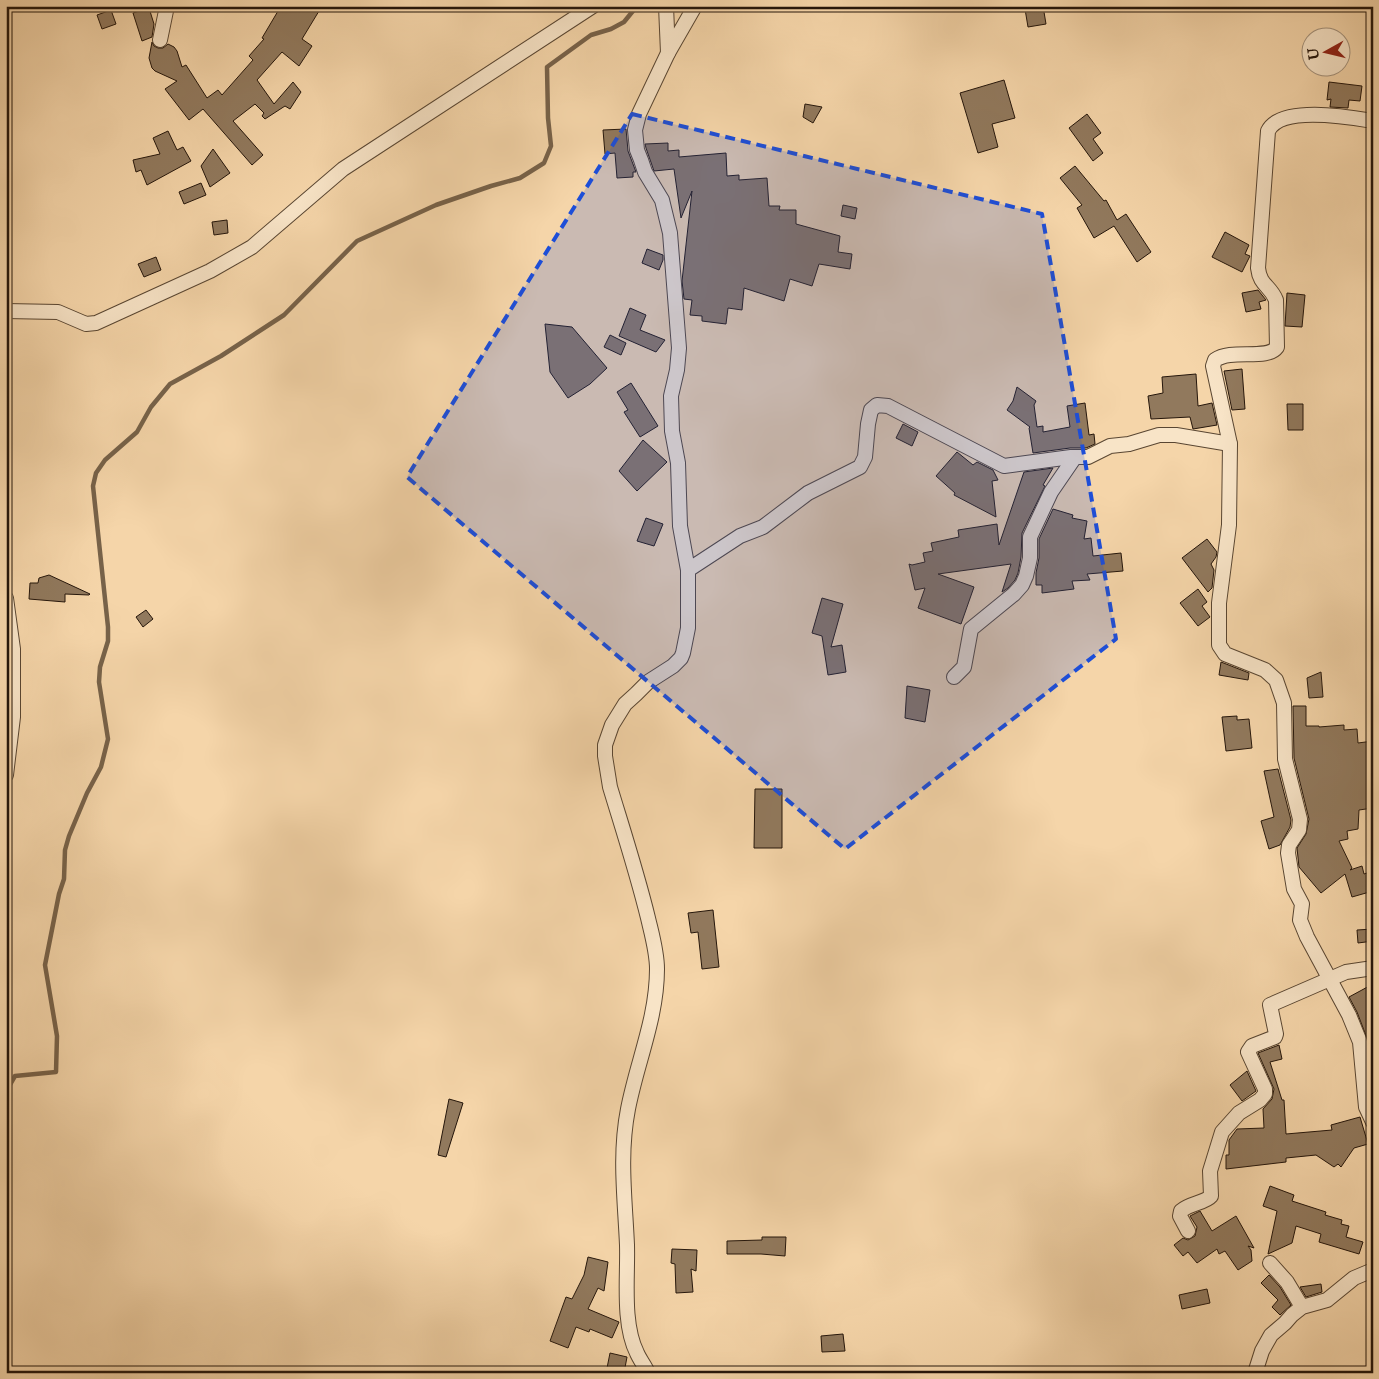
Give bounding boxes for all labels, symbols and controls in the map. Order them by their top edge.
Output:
north arrow [1302,28,1352,78]
text: U [1304,46,1323,61]

